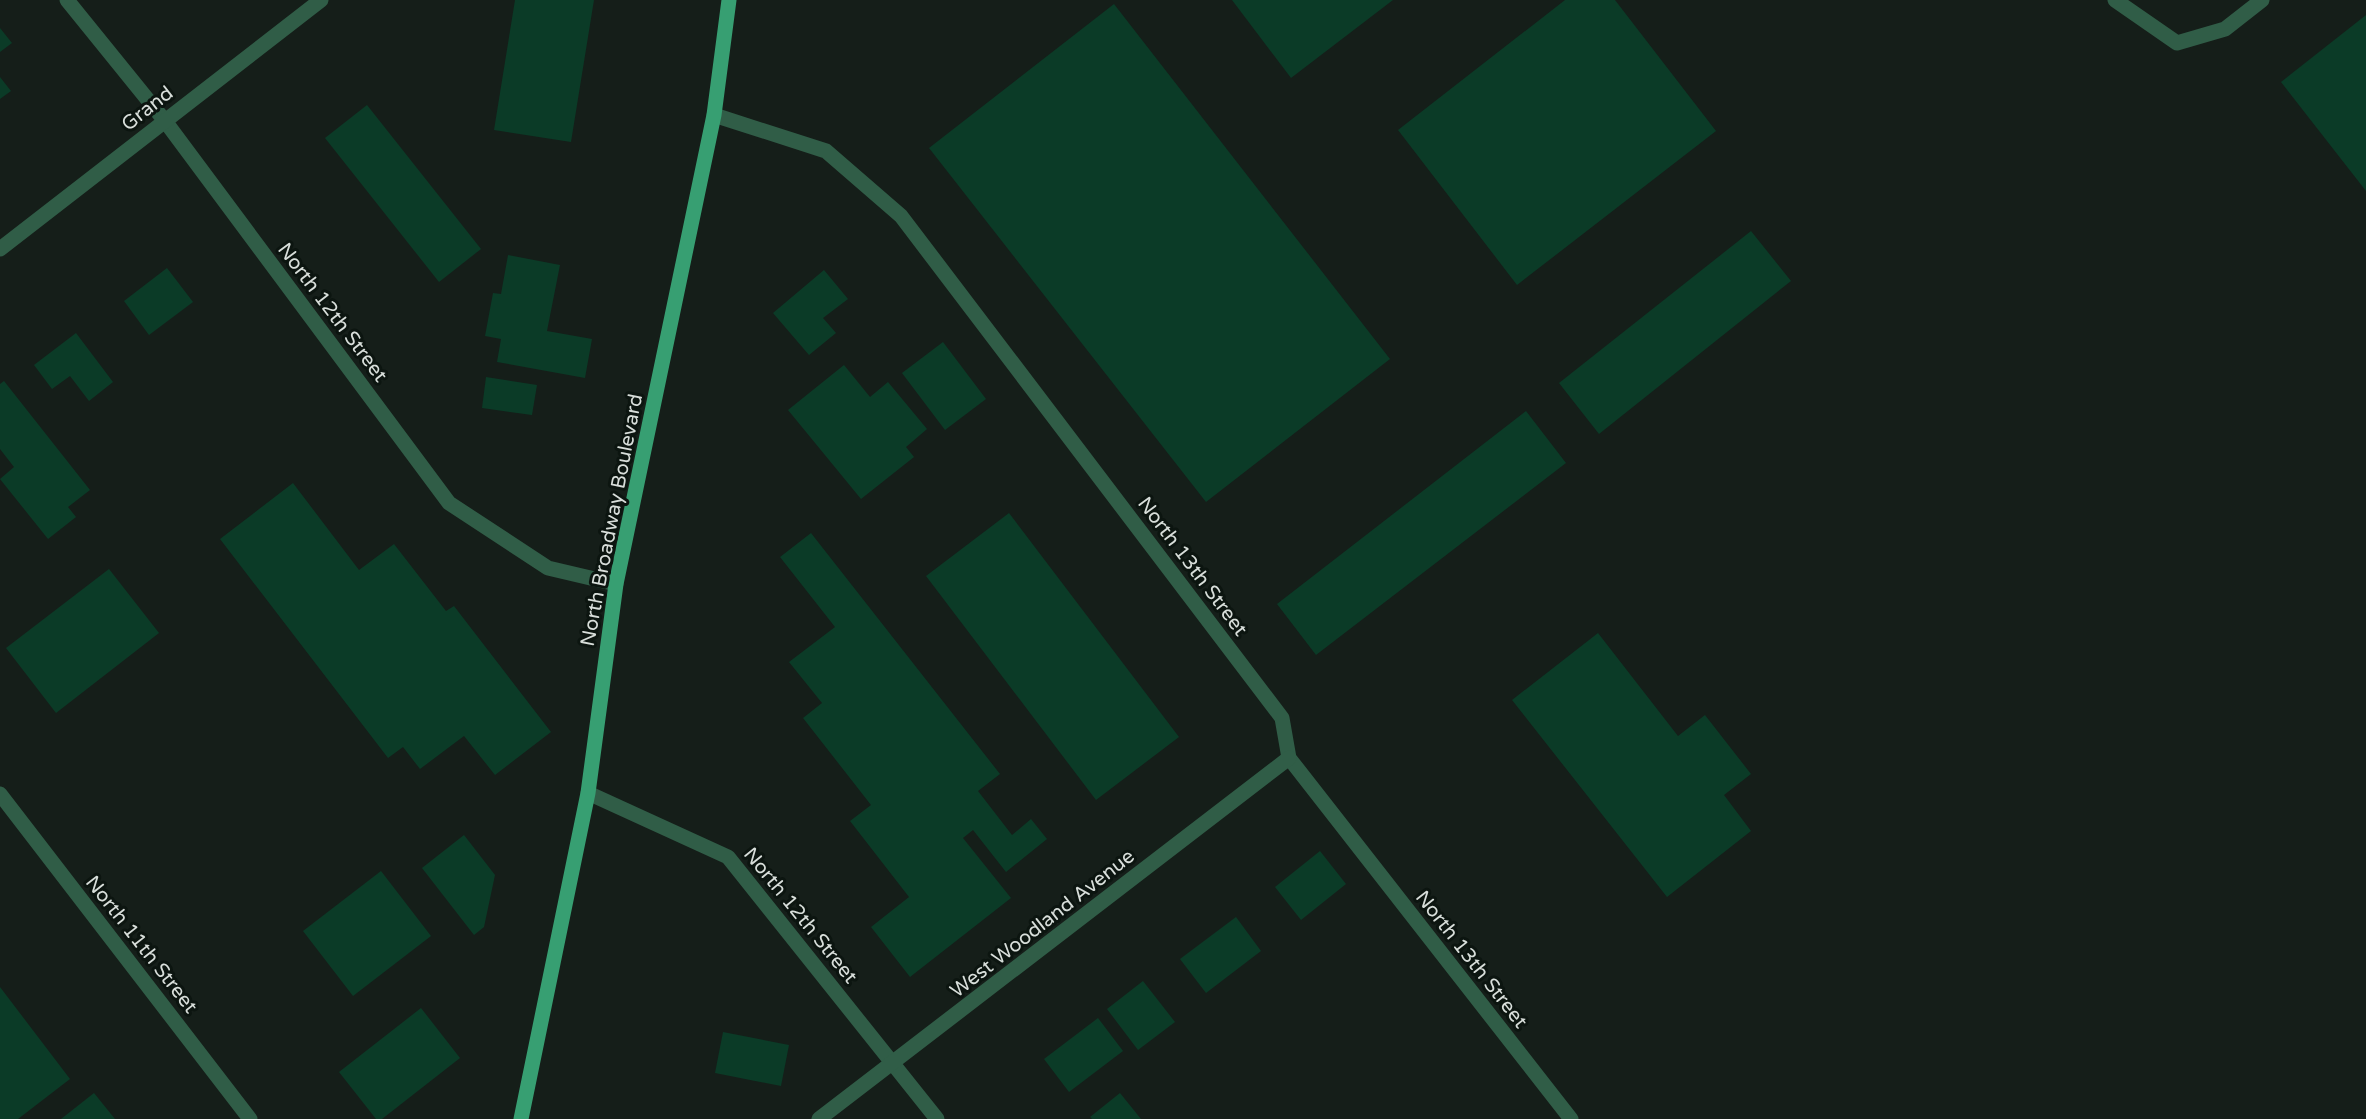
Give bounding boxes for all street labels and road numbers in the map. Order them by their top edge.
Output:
street label: Grand [117,81,178,136]
street label: North 12th Street [272,238,393,387]
street label: North Broadway Boulevard [576,392,648,648]
street label: North 13th Street [1132,492,1253,641]
street label: North 12th Street [738,843,863,989]
street label: West Woodland Avenue [946,844,1139,1003]
street label: North 11th Street [80,871,203,1018]
street label: North 13th Street [1410,886,1533,1033]

